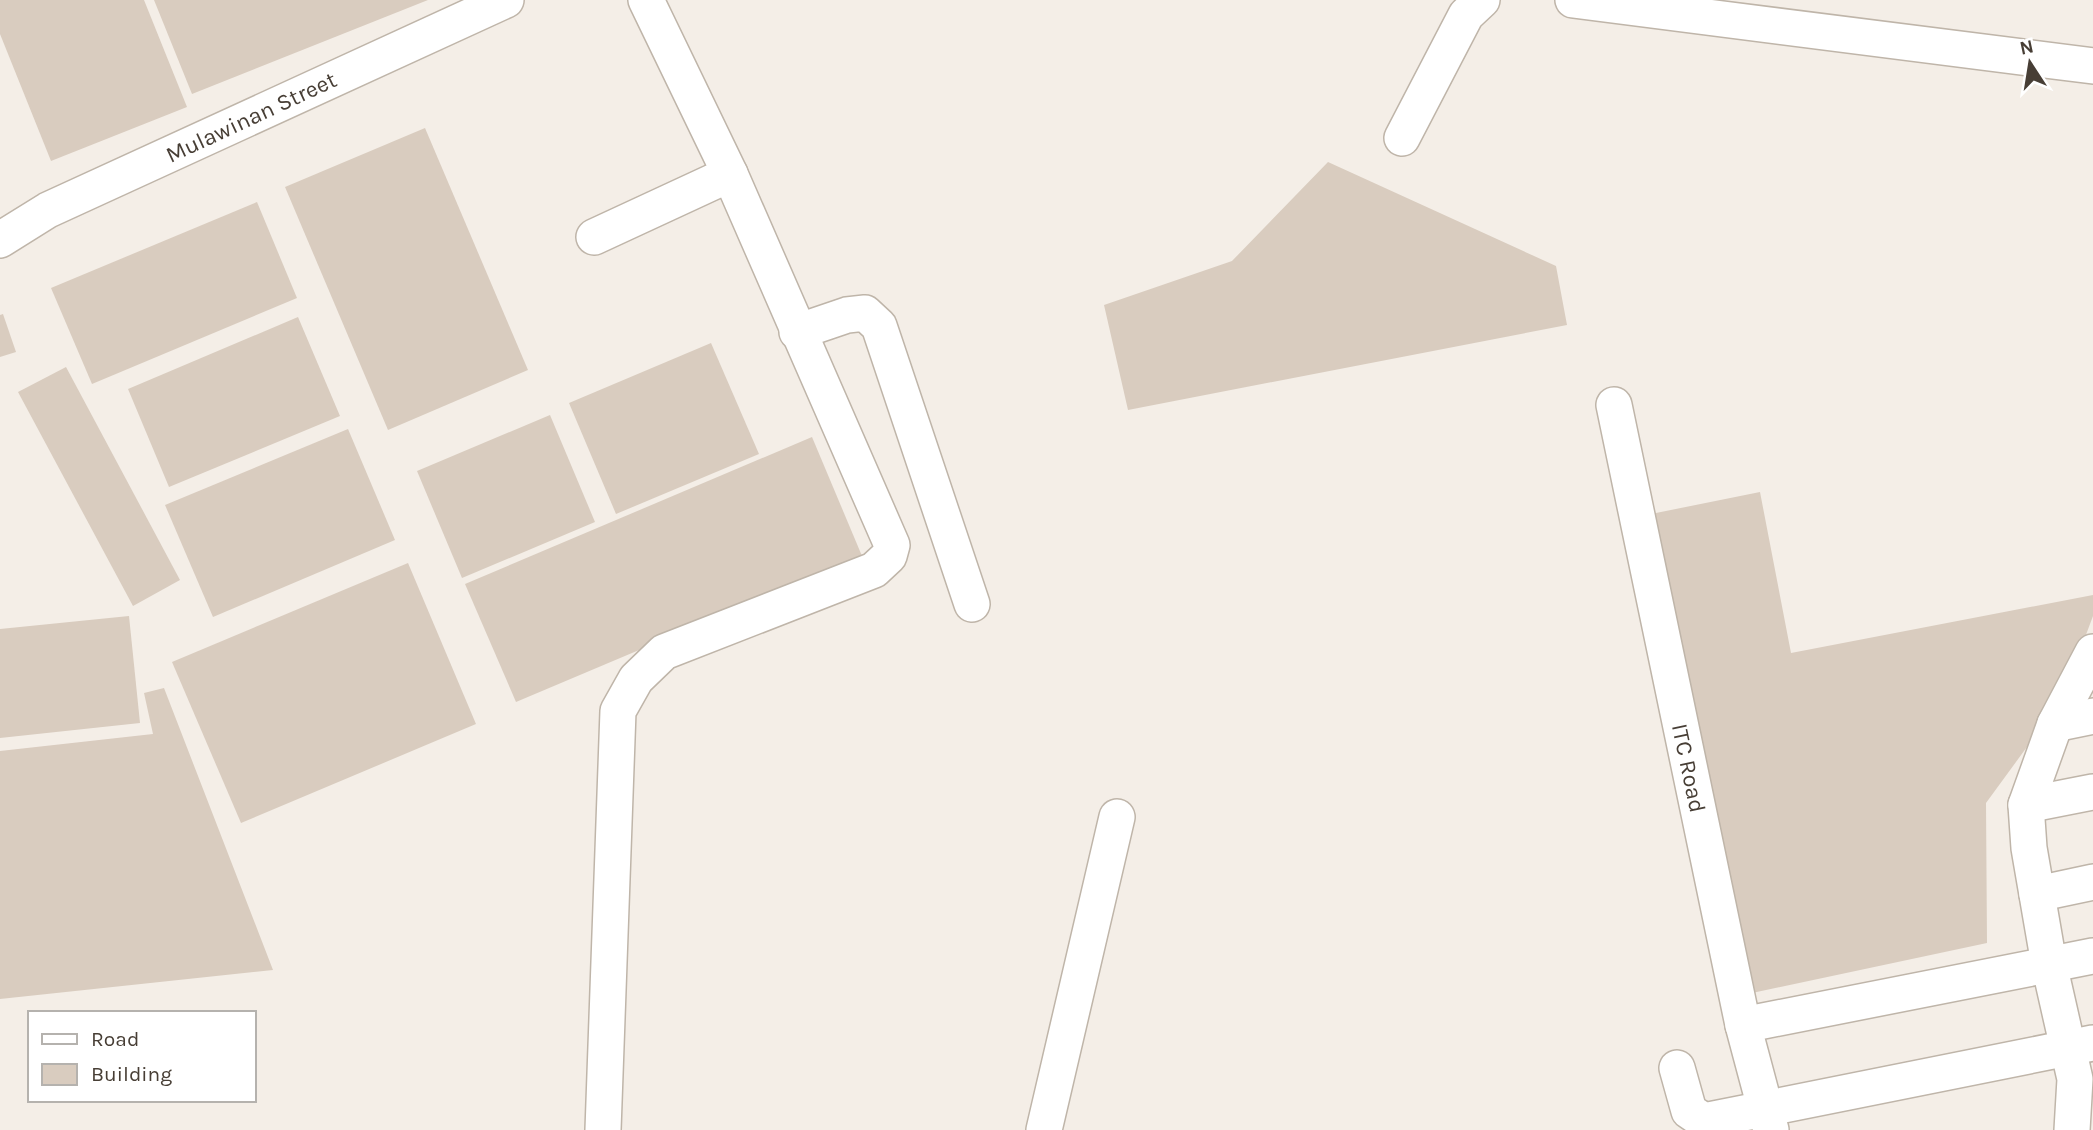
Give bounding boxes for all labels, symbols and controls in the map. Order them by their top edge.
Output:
north arrow [1995,28,2065,98]
text: N [2018,35,2036,60]
street label: Mulawinan Street [162,66,341,169]
street label: ITC Road [1666,721,1711,815]
legend [28,1011,256,1102]
text: Road [91,1027,139,1051]
text: Building [91,1062,172,1086]

